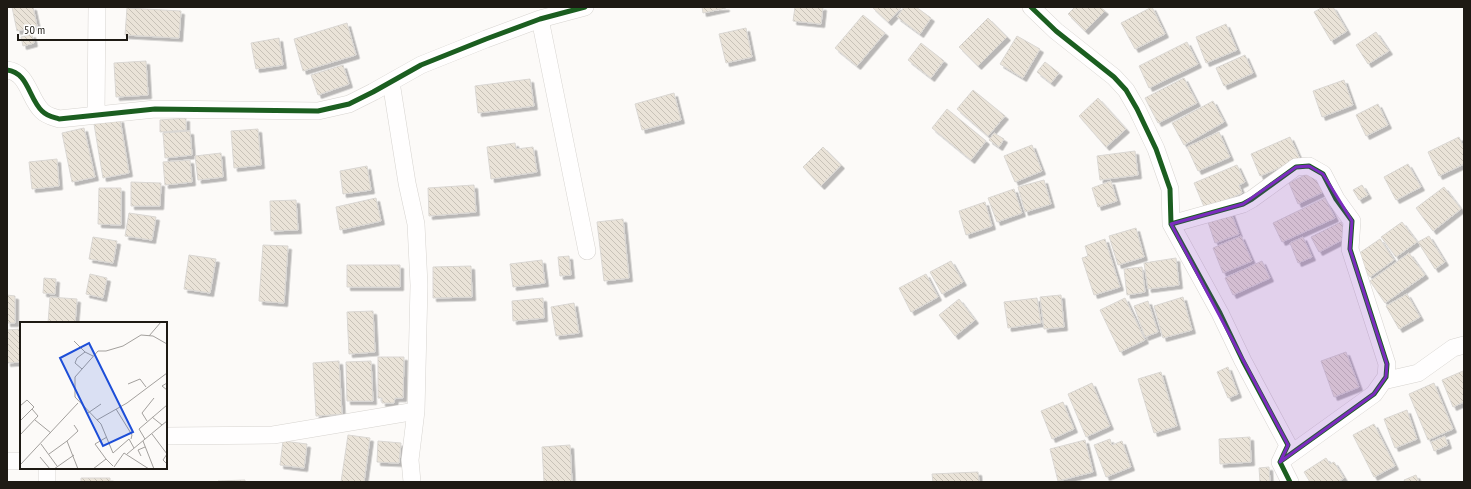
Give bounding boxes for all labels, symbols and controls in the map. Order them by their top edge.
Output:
scale bar [18,16,127,42]
text: 50 m [24,22,45,37]
inset map [20,322,167,469]

